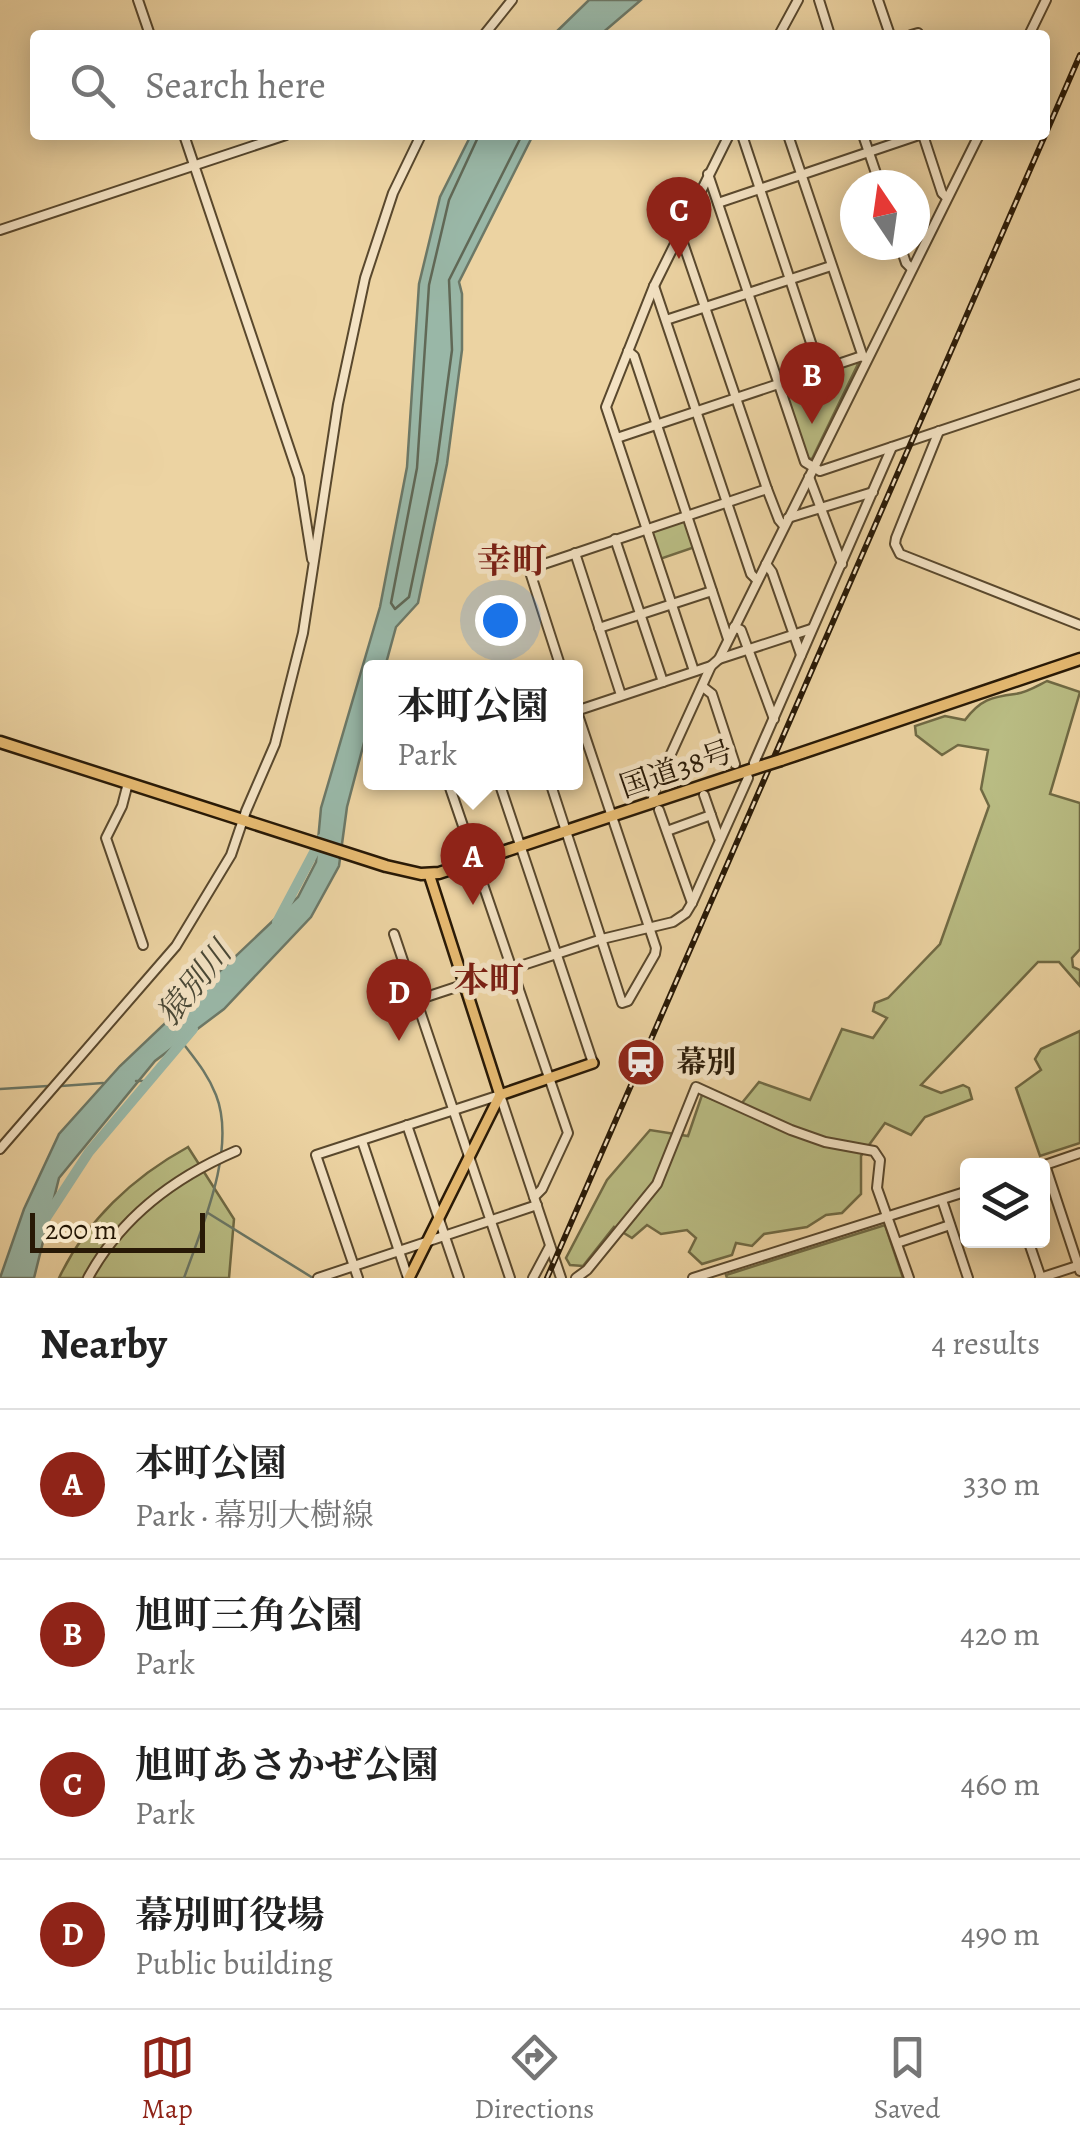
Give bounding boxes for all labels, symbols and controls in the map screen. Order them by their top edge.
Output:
search box [30,30,1050,140]
icon: search [65,58,120,113]
text: Search here [145,59,326,111]
north arrow [840,170,930,260]
pin: C [646,176,712,259]
pin: B [780,342,844,424]
district label: 幸町 [477,537,547,585]
your location [475,595,526,646]
popup [363,660,583,790]
text: 本町公園 [397,680,549,732]
street label: 国道38号 [614,731,738,807]
text: Park [397,732,457,776]
pin: A [440,822,506,905]
water label: 猿別川 [147,930,243,1034]
district label: 本町 [454,956,524,1004]
pin: D [366,958,432,1041]
station icon: 幕別 [615,1036,667,1088]
place label: 幕別 [676,1042,736,1082]
map controls [960,1158,1050,1248]
button: layers [960,1158,1050,1248]
scale bar [30,1208,205,1252]
text: 200 m [45,1211,117,1249]
text: Nearby [40,1315,167,1372]
text: 4 results [931,1321,1040,1365]
text: 本町公園 [135,1437,287,1489]
text: A [62,1462,83,1506]
text: 330 m [963,1462,1040,1506]
text: Park · 幕別大樹線 [135,1493,374,1537]
text: 旭町三角公園 [135,1589,363,1641]
text: B [62,1612,83,1656]
text: 420 m [960,1612,1040,1656]
text: Park [135,1641,195,1685]
text: 旭町あさかぜ公園 [135,1739,439,1791]
text: C [63,1762,82,1806]
text: 460 m [961,1762,1040,1806]
text: Park [135,1791,195,1835]
text: 幕別町役場 [135,1889,325,1941]
text: D [61,1912,84,1956]
text: 490 m [961,1912,1040,1956]
text: Public building [135,1941,333,1985]
tab: Map [140,2030,195,2128]
tab: Directions [474,2030,594,2128]
tab: Saved [874,2030,940,2128]

